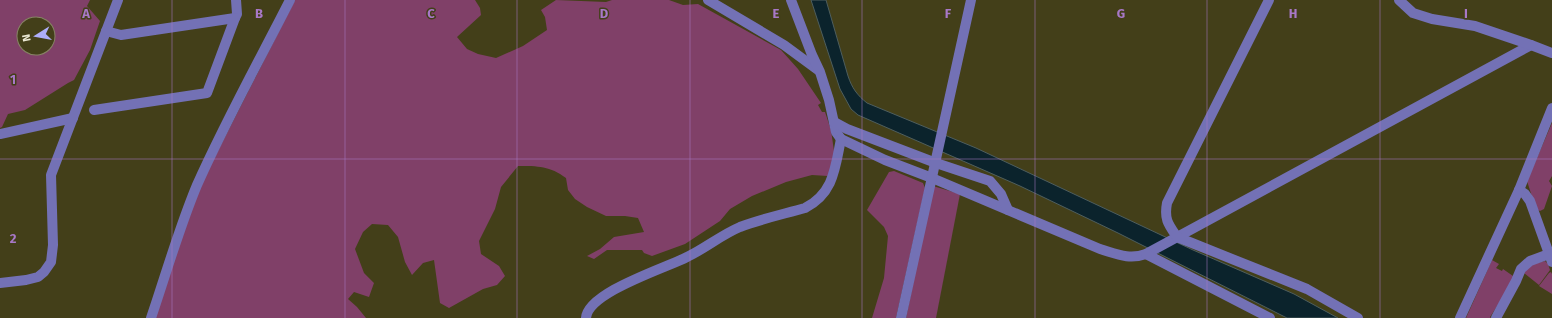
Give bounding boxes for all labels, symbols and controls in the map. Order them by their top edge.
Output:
text: A [81,6,90,21]
text: B [255,6,263,21]
text: C [427,6,435,21]
text: D [600,6,609,21]
text: E [773,6,780,21]
text: F [945,6,952,21]
text: G [1117,6,1125,21]
text: H [1289,6,1297,21]
text: I [1464,6,1468,21]
north arrow [16,16,56,56]
text: N [20,33,34,43]
text: 1 [10,72,16,87]
text: 2 [10,231,17,246]

